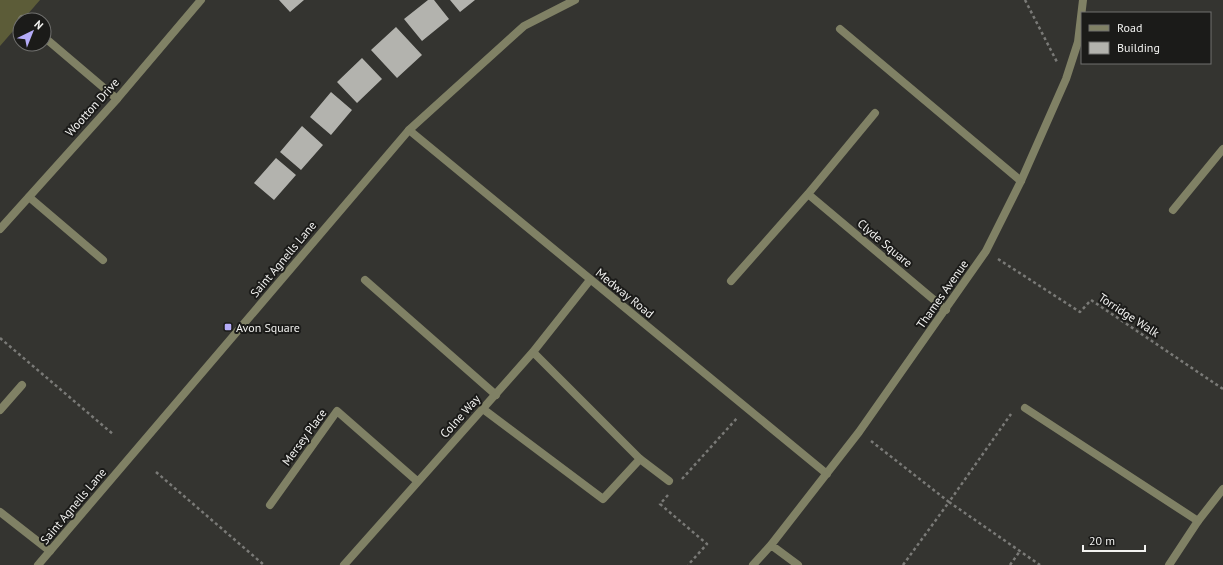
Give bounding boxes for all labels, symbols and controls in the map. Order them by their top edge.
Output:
north arrow [12,12,52,52]
legend [1081,12,1211,64]
text: N [31,17,46,32]
text: Road [1117,20,1142,35]
text: Building [1117,40,1160,55]
street label: Wootton Drive [62,75,122,139]
street label: Clyde Square [854,216,916,270]
street label: Saint Agnells Lane [247,218,319,300]
street label: Thames Avenue [913,257,971,331]
street label: Medway Road [593,265,657,321]
street label: Torridge Walk [1096,290,1162,340]
place label: Avon Square [236,320,300,335]
marker: Avon Square [223,322,233,332]
street label: Colne Way [437,391,484,441]
street label: Mersey Place [278,406,330,468]
street label: Saint Agnells Lane [37,465,109,547]
scale bar [1083,527,1145,553]
text: 20 m [1089,533,1115,548]

